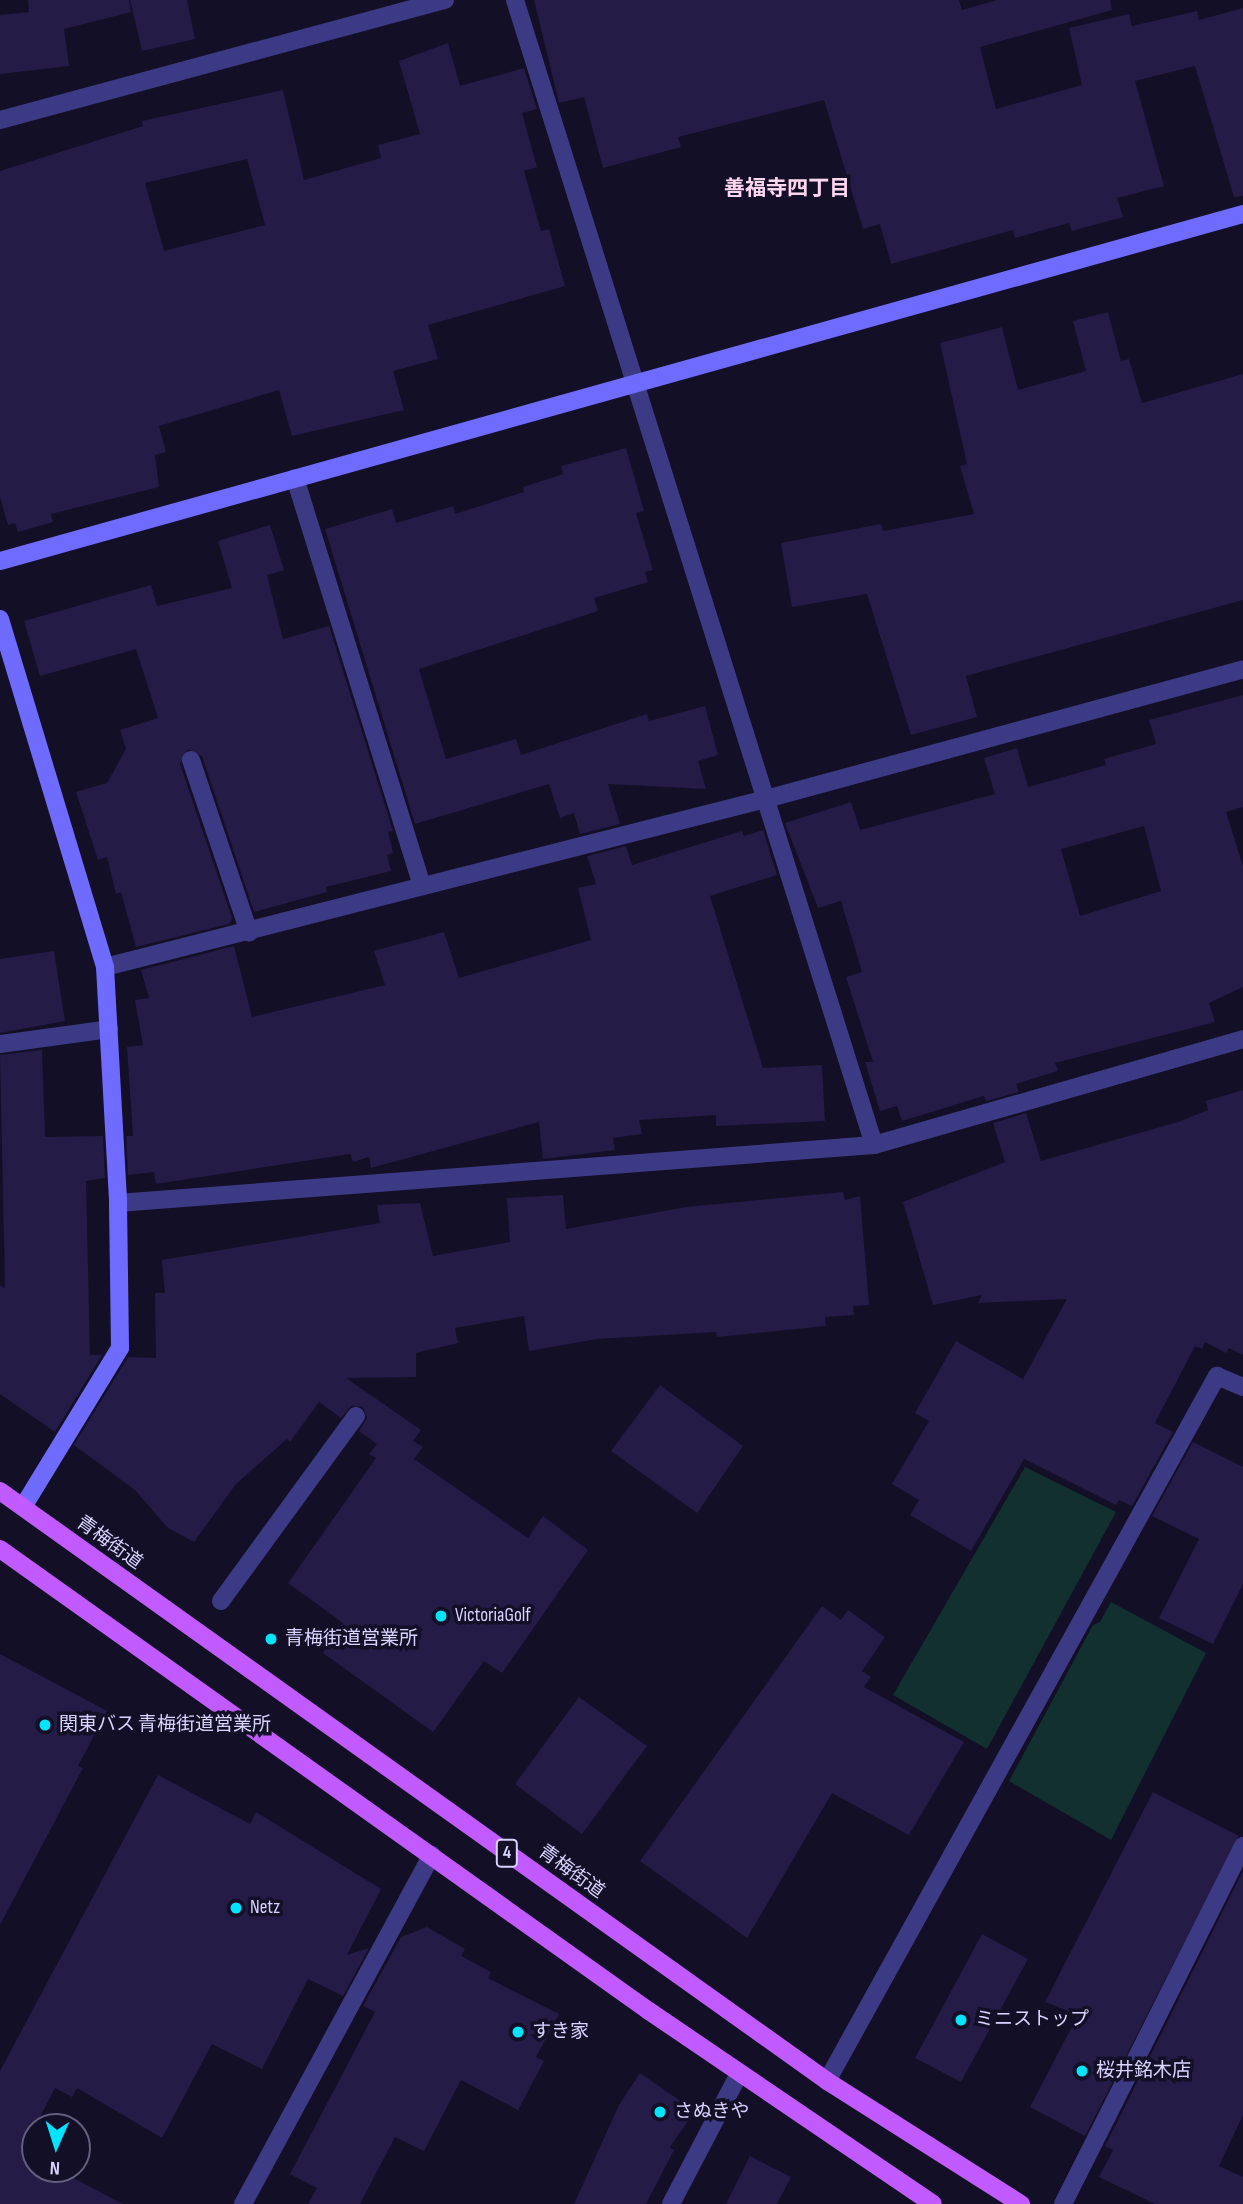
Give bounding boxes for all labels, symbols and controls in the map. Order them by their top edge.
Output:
district label: 善福寺四丁目 [724,176,850,202]
street label: 青梅街道 [72,1511,146,1575]
place label: VictoriaGolf [455,1605,531,1627]
marker: VictoriaGolf [433,1608,449,1624]
place label: 青梅街道営業所 [285,1628,418,1650]
marker: 青梅街道営業所 [263,1631,279,1647]
place label: 関東バス 青梅街道営業所 [59,1714,271,1736]
marker: 関東バス 青梅街道営業所 [37,1717,53,1733]
road number: 4 [495,1839,519,1868]
street label: 青梅街道 [534,1840,608,1904]
place label: Netz [250,1897,280,1919]
marker: Netz [228,1900,244,1916]
place label: ミニストップ [975,2009,1089,2031]
marker: ミニストップ [953,2012,969,2028]
place label: すき家 [532,2021,589,2043]
marker: すき家 [510,2024,526,2040]
place label: 桜井銘木店 [1096,2060,1191,2082]
marker: 桜井銘木店 [1074,2063,1090,2079]
place label: さぬきや [674,2101,750,2123]
marker: さぬきや [652,2104,668,2120]
north arrow [21,2113,91,2183]
text: N [49,2156,61,2179]

